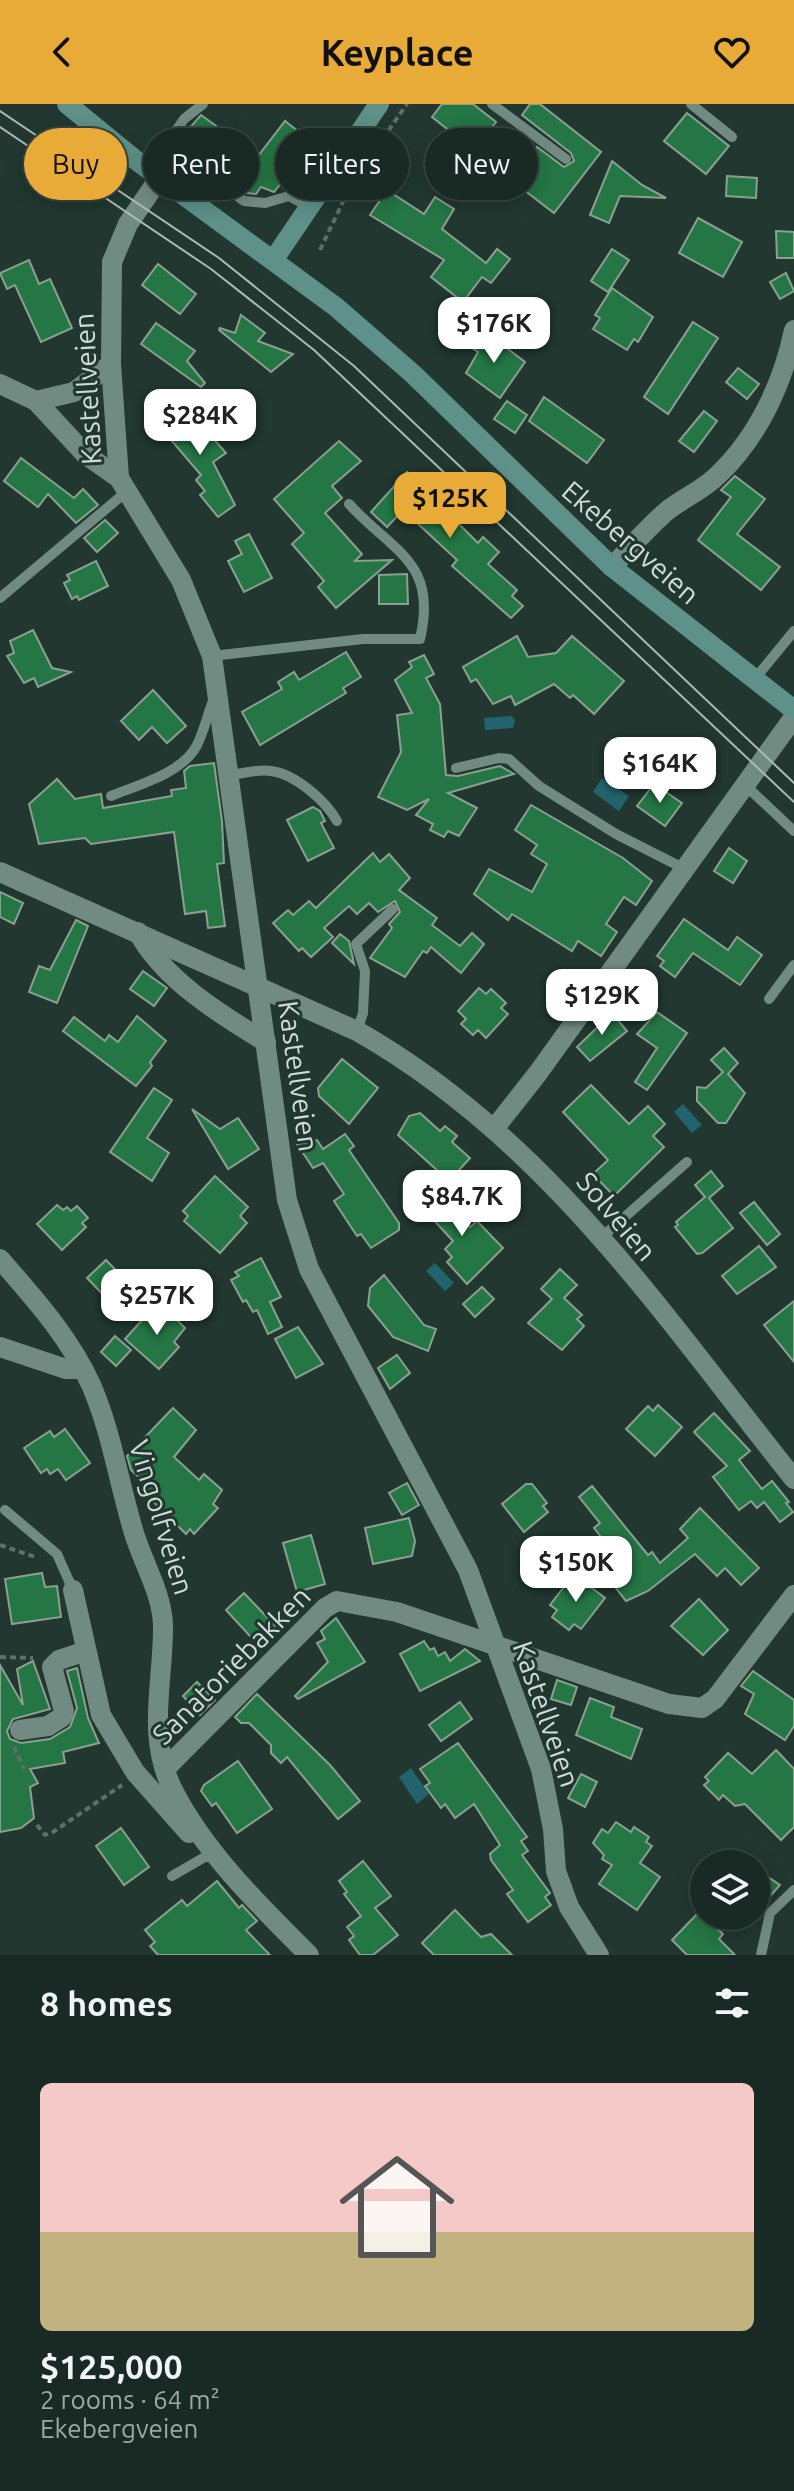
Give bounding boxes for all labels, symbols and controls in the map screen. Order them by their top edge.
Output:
icon: back [40,30,84,74]
icon: heart [710,30,754,74]
text: Keyplace [321,32,473,73]
chip: Buy [24,128,127,200]
chip: Rent [143,128,259,200]
chip: Filters [275,128,409,200]
chip: New [425,128,538,200]
pin: $176K [438,297,550,365]
text: $176K [456,308,532,337]
street label: Kastellveien [68,312,106,466]
pin: $284K [144,389,256,457]
text: $284K [162,400,238,429]
pin: $125K [394,472,506,540]
street label: Ekebergveien [556,474,706,610]
text: $125K [412,483,488,512]
pin: $164K [604,737,716,805]
text: $164K [622,748,698,777]
pin: $129K [546,969,658,1037]
text: $129K [564,980,640,1009]
street label: Kastellveien [273,999,325,1153]
street label: Solveien [571,1166,663,1266]
pin: $84.7K [397,1170,527,1238]
text: $84.7K [421,1181,503,1210]
pin: $257K [101,1269,213,1337]
text: $257K [119,1280,195,1309]
street label: Vingolfveien [124,1436,200,1598]
pin: $150K [520,1536,632,1604]
text: $150K [538,1547,614,1576]
street label: Sanatoriebakken [146,1580,316,1750]
street label: Kastellveien [508,1637,586,1791]
map controls [690,1850,770,1930]
button: layers [690,1850,770,1930]
icon: filters [710,1981,754,2025]
text: 8 homes [40,1984,173,2022]
icon: home [325,2135,469,2279]
text: $125,000 [40,2347,183,2385]
text: 2 rooms · 64 m² [40,2385,220,2414]
text: Ekebergveien [40,2414,198,2443]

